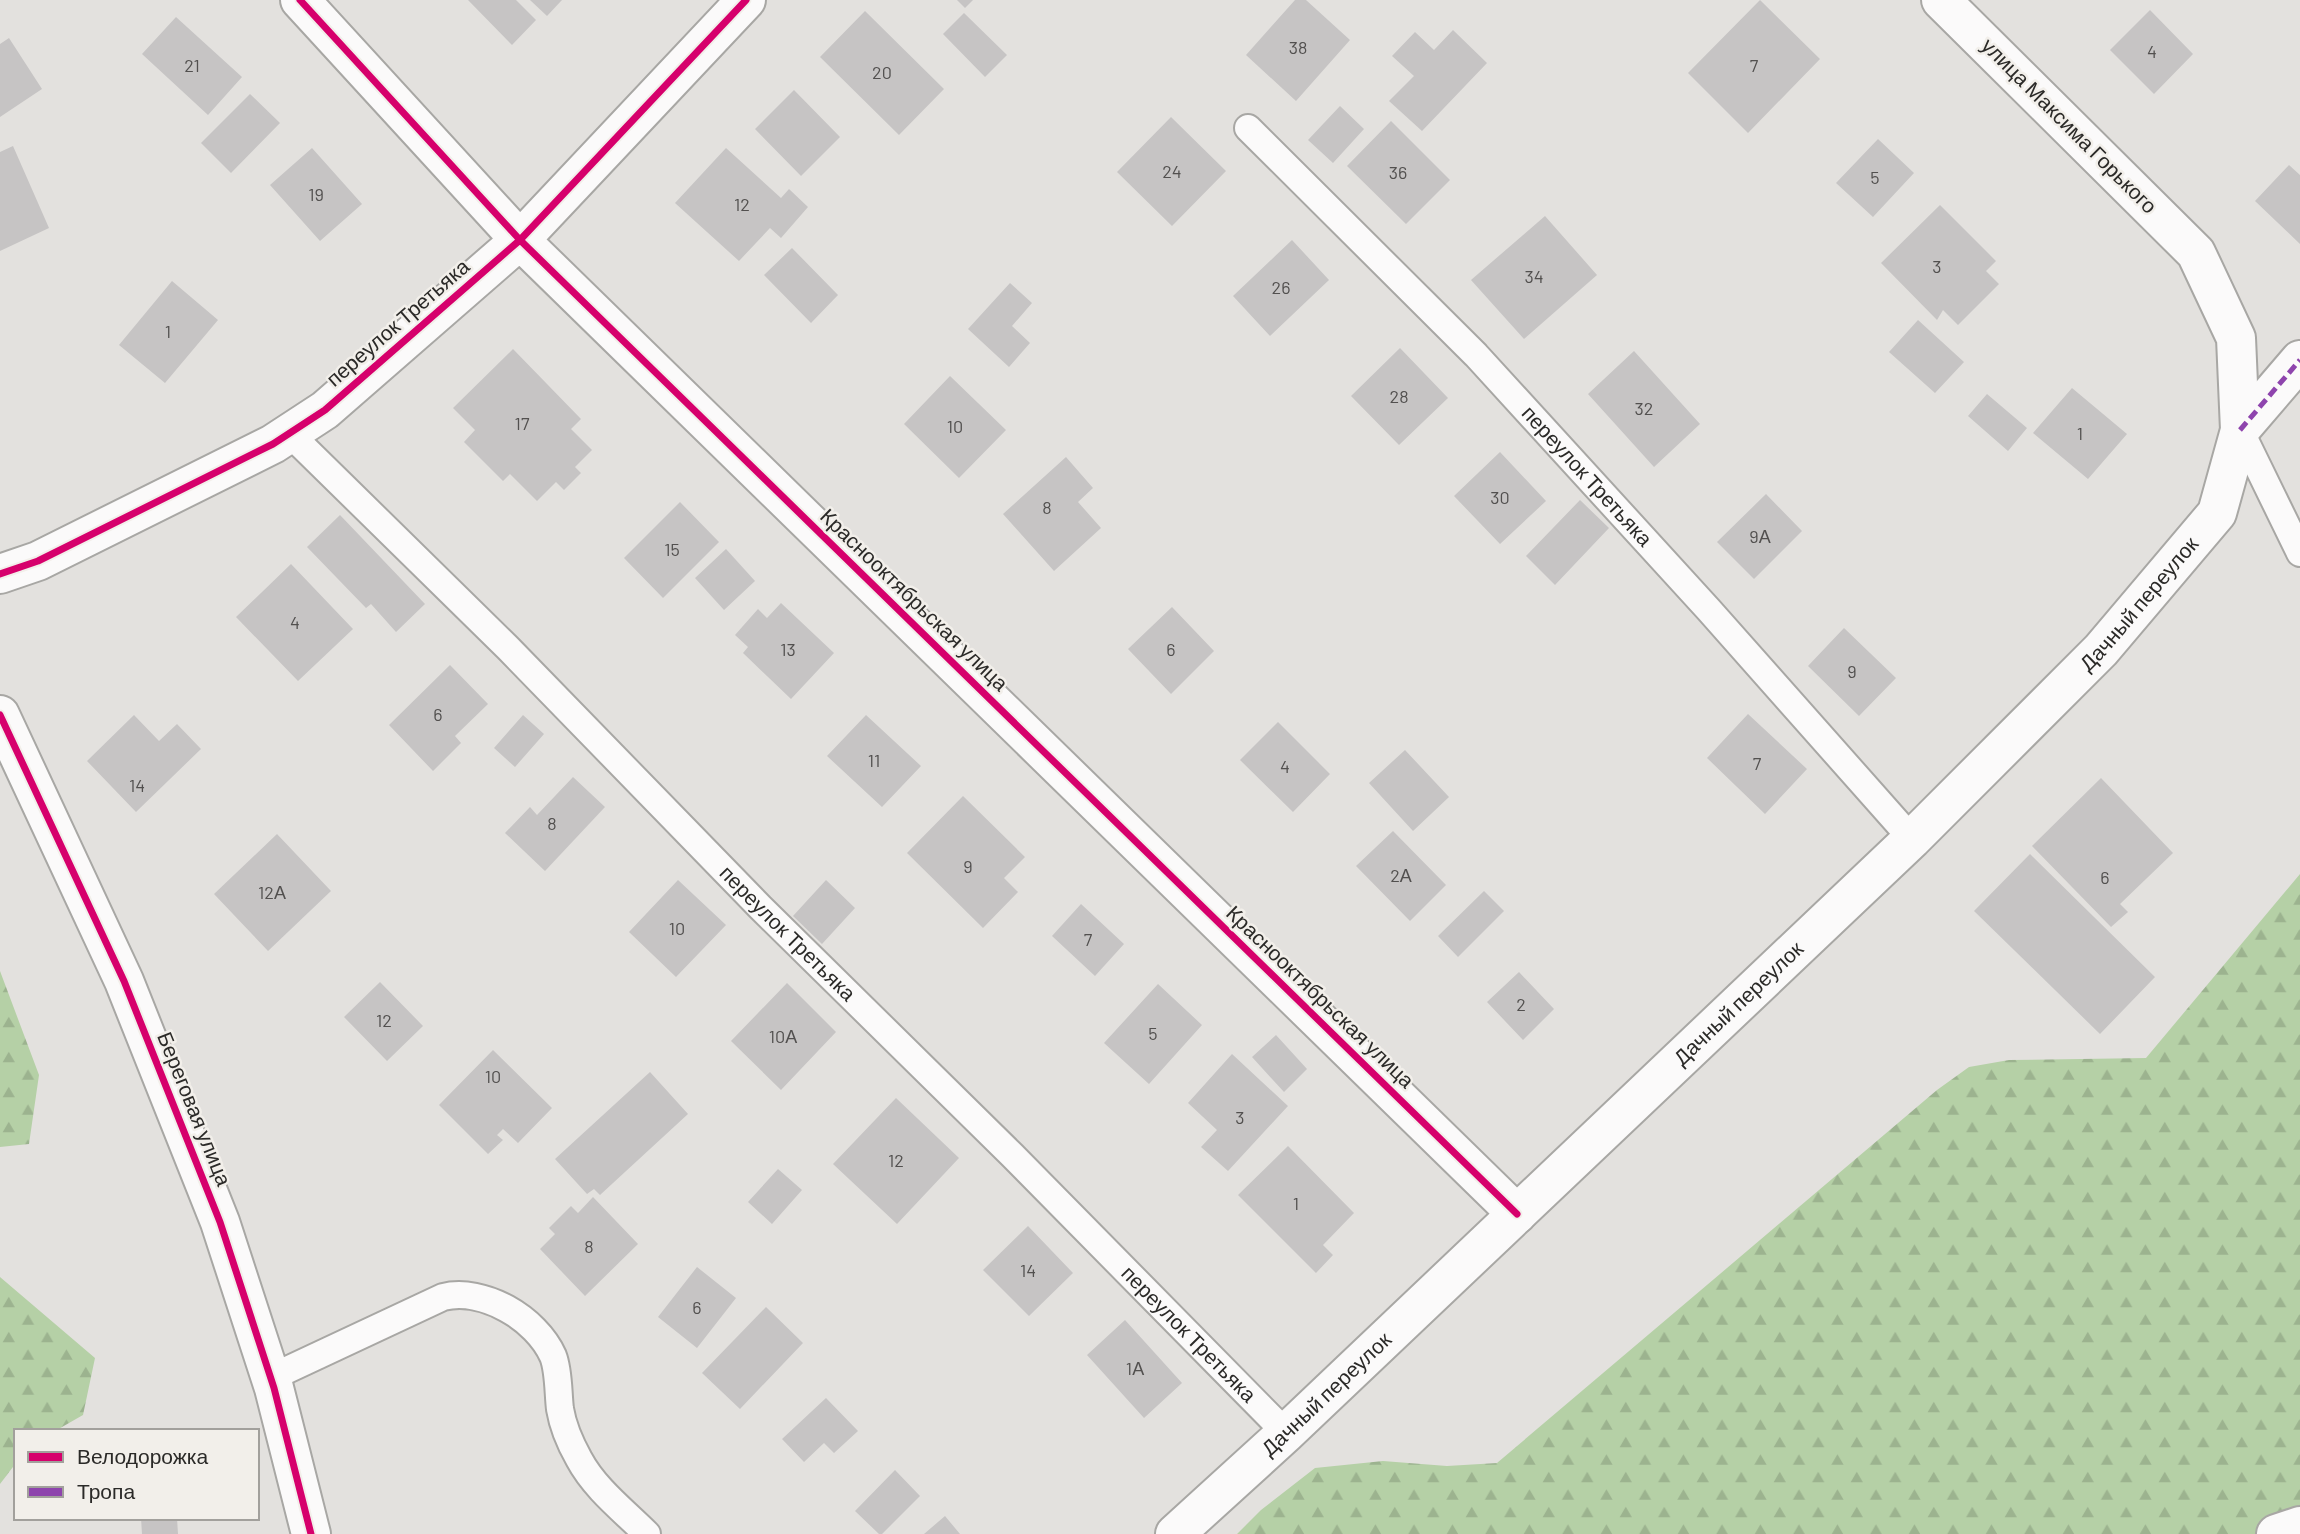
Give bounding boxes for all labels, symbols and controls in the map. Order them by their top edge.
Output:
street label: улица Максима Горького [1977,32,2163,218]
house number: 38 [1289,36,1307,58]
house number: 4 [2147,40,2157,62]
house number: 21 [184,54,200,76]
house number: 7 [1750,54,1759,76]
house number: 20 [872,61,892,83]
house number: 24 [1162,160,1182,182]
house number: 36 [1389,161,1407,183]
house number: 5 [1870,166,1880,188]
house number: 19 [308,183,324,205]
house number: 12 [734,193,750,215]
street label: переулок Третьяка [320,253,474,391]
house number: 3 [1932,255,1942,277]
house number: 34 [1524,265,1544,287]
house number: 26 [1272,276,1290,298]
house number: 1 [165,320,171,342]
house number: 28 [1389,385,1409,407]
house number: 32 [1635,397,1653,419]
street label: переулок Третьяка [1517,400,1659,551]
house number: 17 [515,412,530,434]
house number: 10 [947,415,963,437]
house number: 1 [2077,422,2083,444]
house number: 30 [1490,486,1510,508]
house number: 8 [1042,496,1052,518]
street label: Краснооктябрьская улица [816,503,1014,695]
house number: 9А [1749,525,1771,547]
street label: Дачный переулок [2074,530,2203,675]
house number: 15 [664,538,680,560]
house number: 4 [290,611,300,633]
house number: 13 [780,638,796,660]
house number: 6 [1166,638,1176,660]
house number: 9 [1847,660,1857,682]
house number: 6 [433,703,443,725]
house number: 11 [868,749,880,771]
house number: 7 [1753,752,1762,774]
house number: 4 [1280,755,1290,777]
house number: 14 [129,774,145,796]
house number: 8 [547,812,557,834]
house number: 9 [963,855,973,877]
street label: переулок Третьяка [715,860,862,1005]
house number: 2А [1390,864,1412,886]
house number: 6 [2100,866,2110,888]
house number: 12А [258,881,286,903]
street label: Краснооктябрьская улица [1222,900,1420,1092]
house number: 10 [669,917,685,939]
house number: 7 [1084,928,1093,950]
street label: Дачный переулок [1668,935,1808,1070]
house number: 2 [1516,993,1526,1015]
house number: 12 [376,1009,392,1031]
house number: 5 [1148,1022,1158,1044]
house number: 10А [769,1025,797,1047]
street label: Береговая улица [153,1028,238,1189]
house number: 10 [485,1065,501,1087]
house number: 3 [1235,1106,1245,1128]
house number: 12 [888,1149,904,1171]
house number: 1 [1293,1192,1299,1214]
house number: 8 [584,1235,594,1257]
house number: 14 [1020,1259,1036,1281]
street label: переулок Третьяка [1117,1260,1262,1407]
house number: 6 [692,1296,702,1318]
street label: Дачный переулок [1256,1326,1396,1460]
house number: 1А [1126,1357,1144,1379]
legend [14,1429,259,1520]
text: Велодорожка [77,1443,208,1468]
text: Тропа [77,1478,135,1503]

